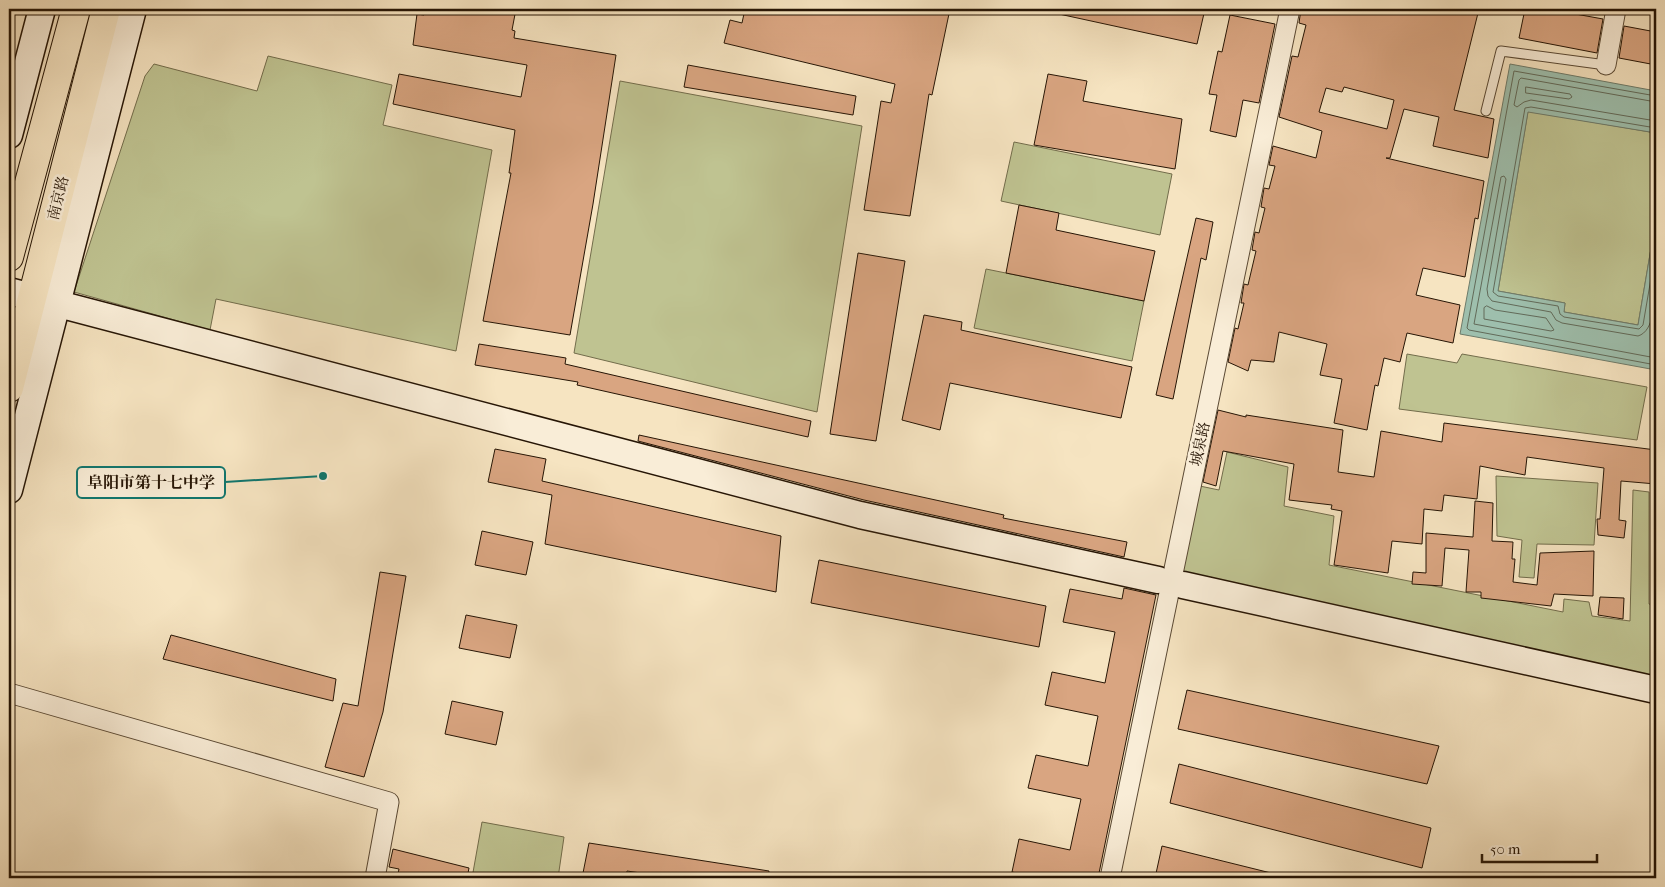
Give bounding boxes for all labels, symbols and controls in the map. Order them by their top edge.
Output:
street label: 南京路 [44,174,72,222]
street label: 城泉路 [1187,420,1213,468]
callout: 阜阳市第十七中学 [77,467,225,498]
text: 阜阳市第十七中学 [87,473,215,492]
scale bar [1482,832,1598,864]
text: 50 m [1490,840,1521,858]

